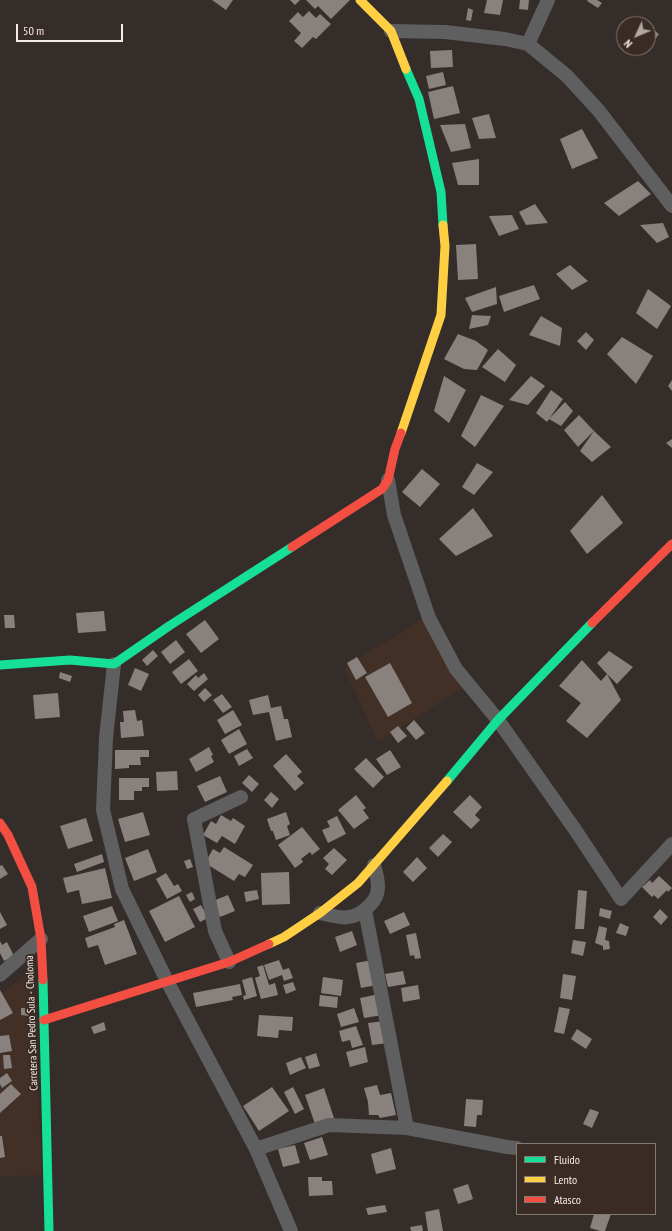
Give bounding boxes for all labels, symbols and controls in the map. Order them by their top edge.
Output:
scale bar [18,16,125,42]
north arrow [616,16,656,56]
text: 50 m [23,23,44,38]
text: N [621,37,635,51]
street label: Carretera San Pedro Sula - Choloma [23,955,41,1091]
legend [516,1143,656,1215]
text: Fluido [554,1152,580,1167]
text: Lento [554,1172,577,1187]
text: Atasco [554,1192,581,1207]

